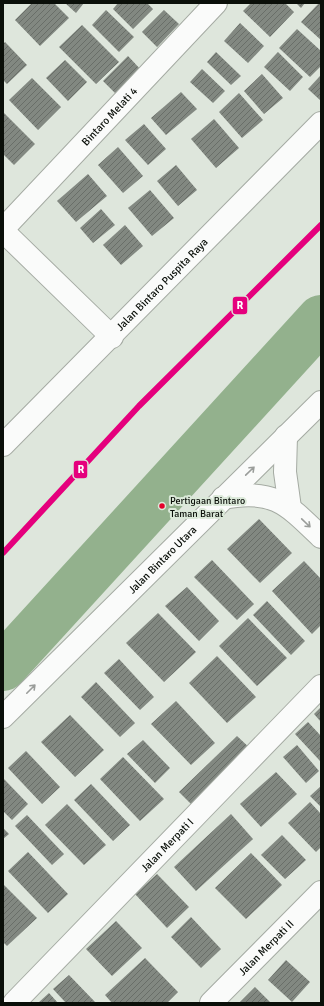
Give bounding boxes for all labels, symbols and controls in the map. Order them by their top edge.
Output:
street label: Bintaro Melati 4 [79,85,140,148]
street label: Jalan Bintaro Puspita Raya [114,235,211,334]
line badge: R [232,296,248,315]
text: R [237,299,244,312]
line badge: R [73,460,88,479]
text: R [78,463,85,476]
one-way arrow [245,466,255,476]
place label: Pertigaan Bintaro Taman Barat [170,495,245,520]
marker: Pertigaan Bintaro Taman Barat [157,501,167,511]
one-way arrow [301,518,311,527]
street label: Jalan Bintaro Utara [126,523,200,596]
one-way arrow [26,684,36,694]
street label: Jalan Merpati I [138,816,196,875]
street label: Jalan Merpati II [236,917,297,978]

